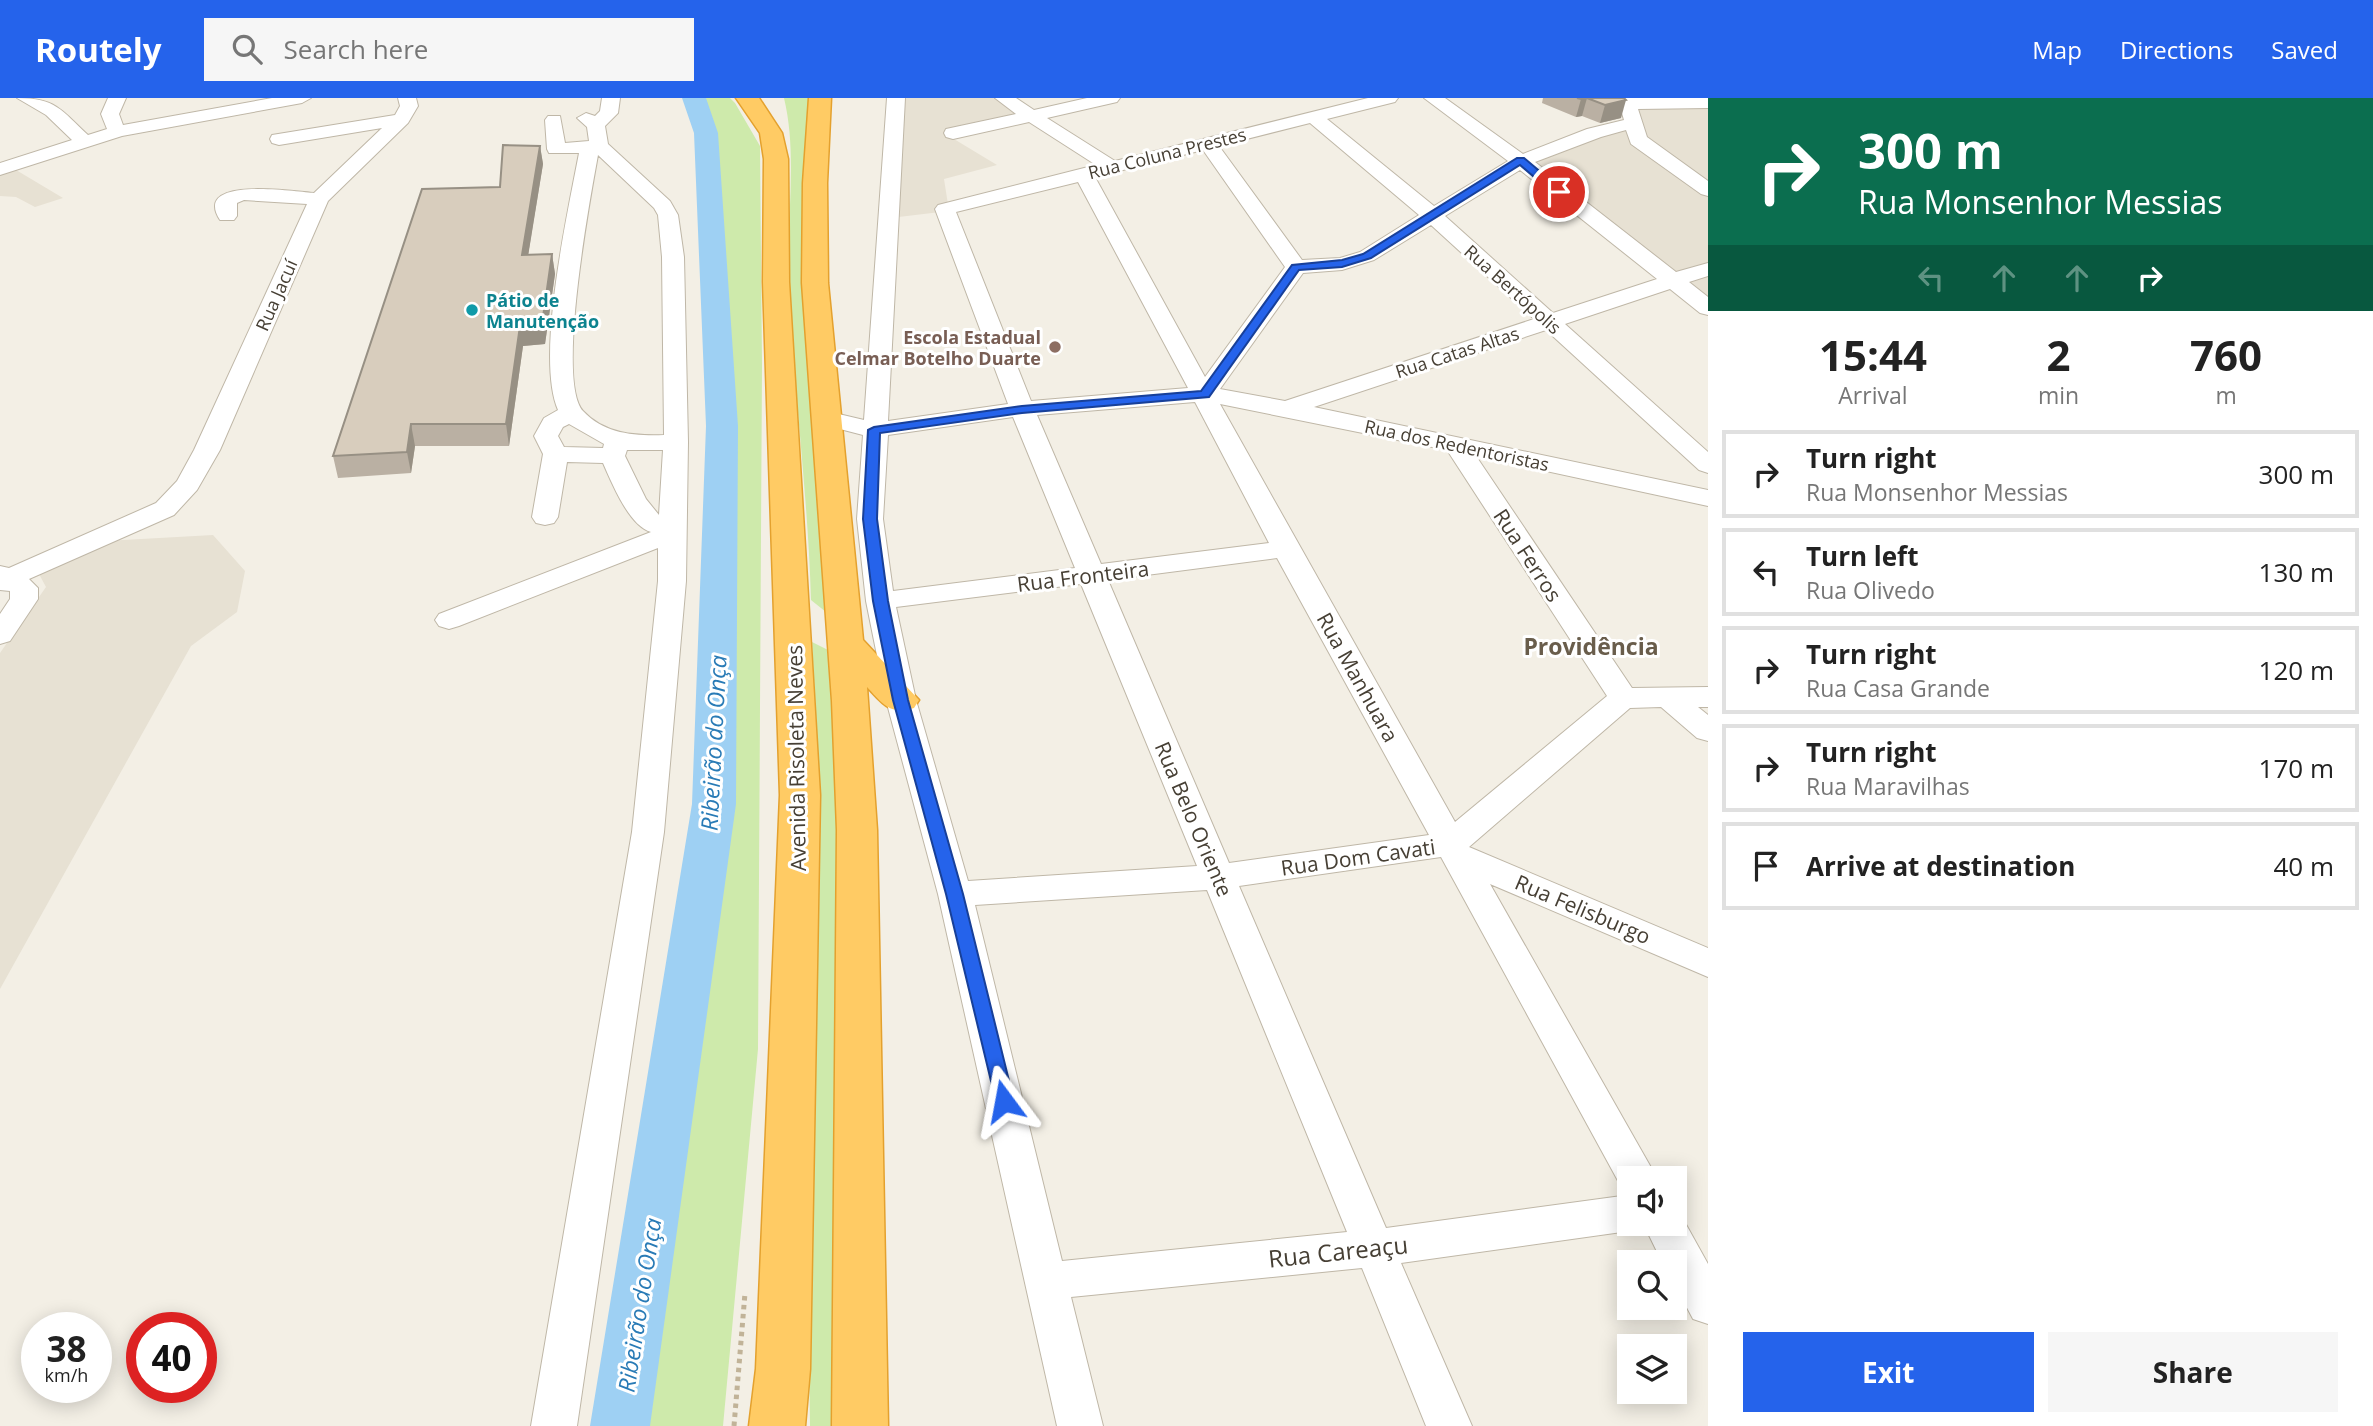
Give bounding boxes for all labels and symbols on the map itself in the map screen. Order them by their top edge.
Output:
street label: Rua Coluna Prestes [1085,122,1249,184]
pin [1529,162,1589,222]
street label: Rua Bertópolis [1459,239,1567,339]
street label: Rua Jacuí [250,255,303,335]
place label: Pátio de Manutenção [486,288,599,333]
marker: Pátio de Manutenção [464,302,480,318]
street label: Rua Catas Altas [1392,321,1522,383]
place label: Escola Estadual Celmar Botelho Duarte [835,325,1041,370]
marker: Escola Estadual Celmar Botelho Duarte [1047,339,1063,355]
street label: Rua dos Redentoristas [1363,414,1551,476]
street label: Rua Ferros [1488,503,1568,607]
street label: Rua Fronteira [1015,554,1151,598]
street label: Rua Manhuara [1311,607,1405,747]
district label: Providência [1523,630,1659,662]
street label: Avenida Risoleta Neves [780,645,812,871]
water label: Ribeirão do Onça [692,654,734,832]
street label: Rua Belo Oriente [1149,737,1239,901]
street label: Rua Dom Cavati [1279,832,1437,882]
street label: Rua Felisburgo [1511,868,1655,950]
position arrow [967,1064,1041,1138]
water label: Ribeirão do Onça [609,1216,669,1394]
street label: Rua Careaçu [1266,1227,1410,1275]
speed limit sign: 40 [126,1312,217,1403]

